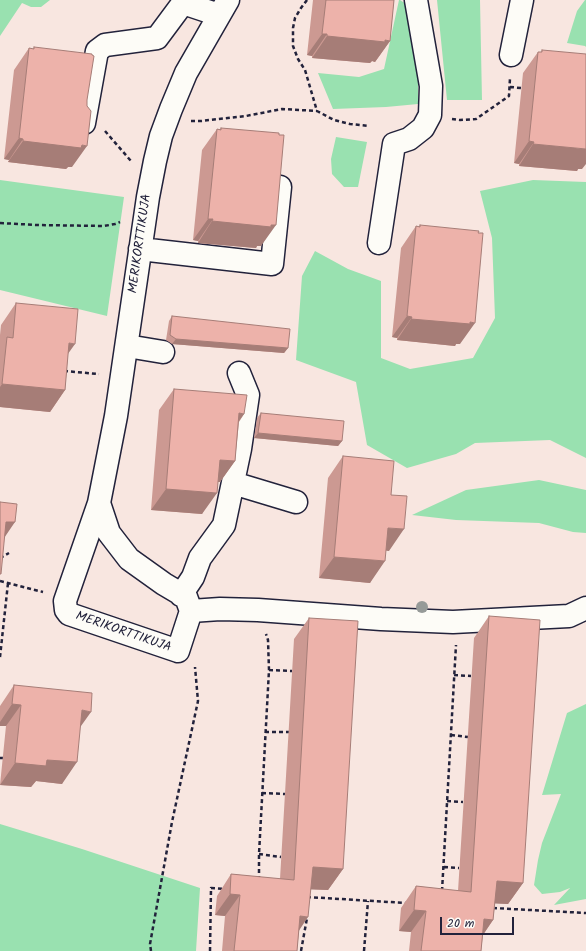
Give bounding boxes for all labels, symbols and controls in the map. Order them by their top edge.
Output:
street label: MERIKORTTIKUJA [126,193,156,295]
street label: MERIKORTTIKUJA [73,609,173,657]
scale bar [442,909,516,935]
text: 20 m [447,914,474,933]

